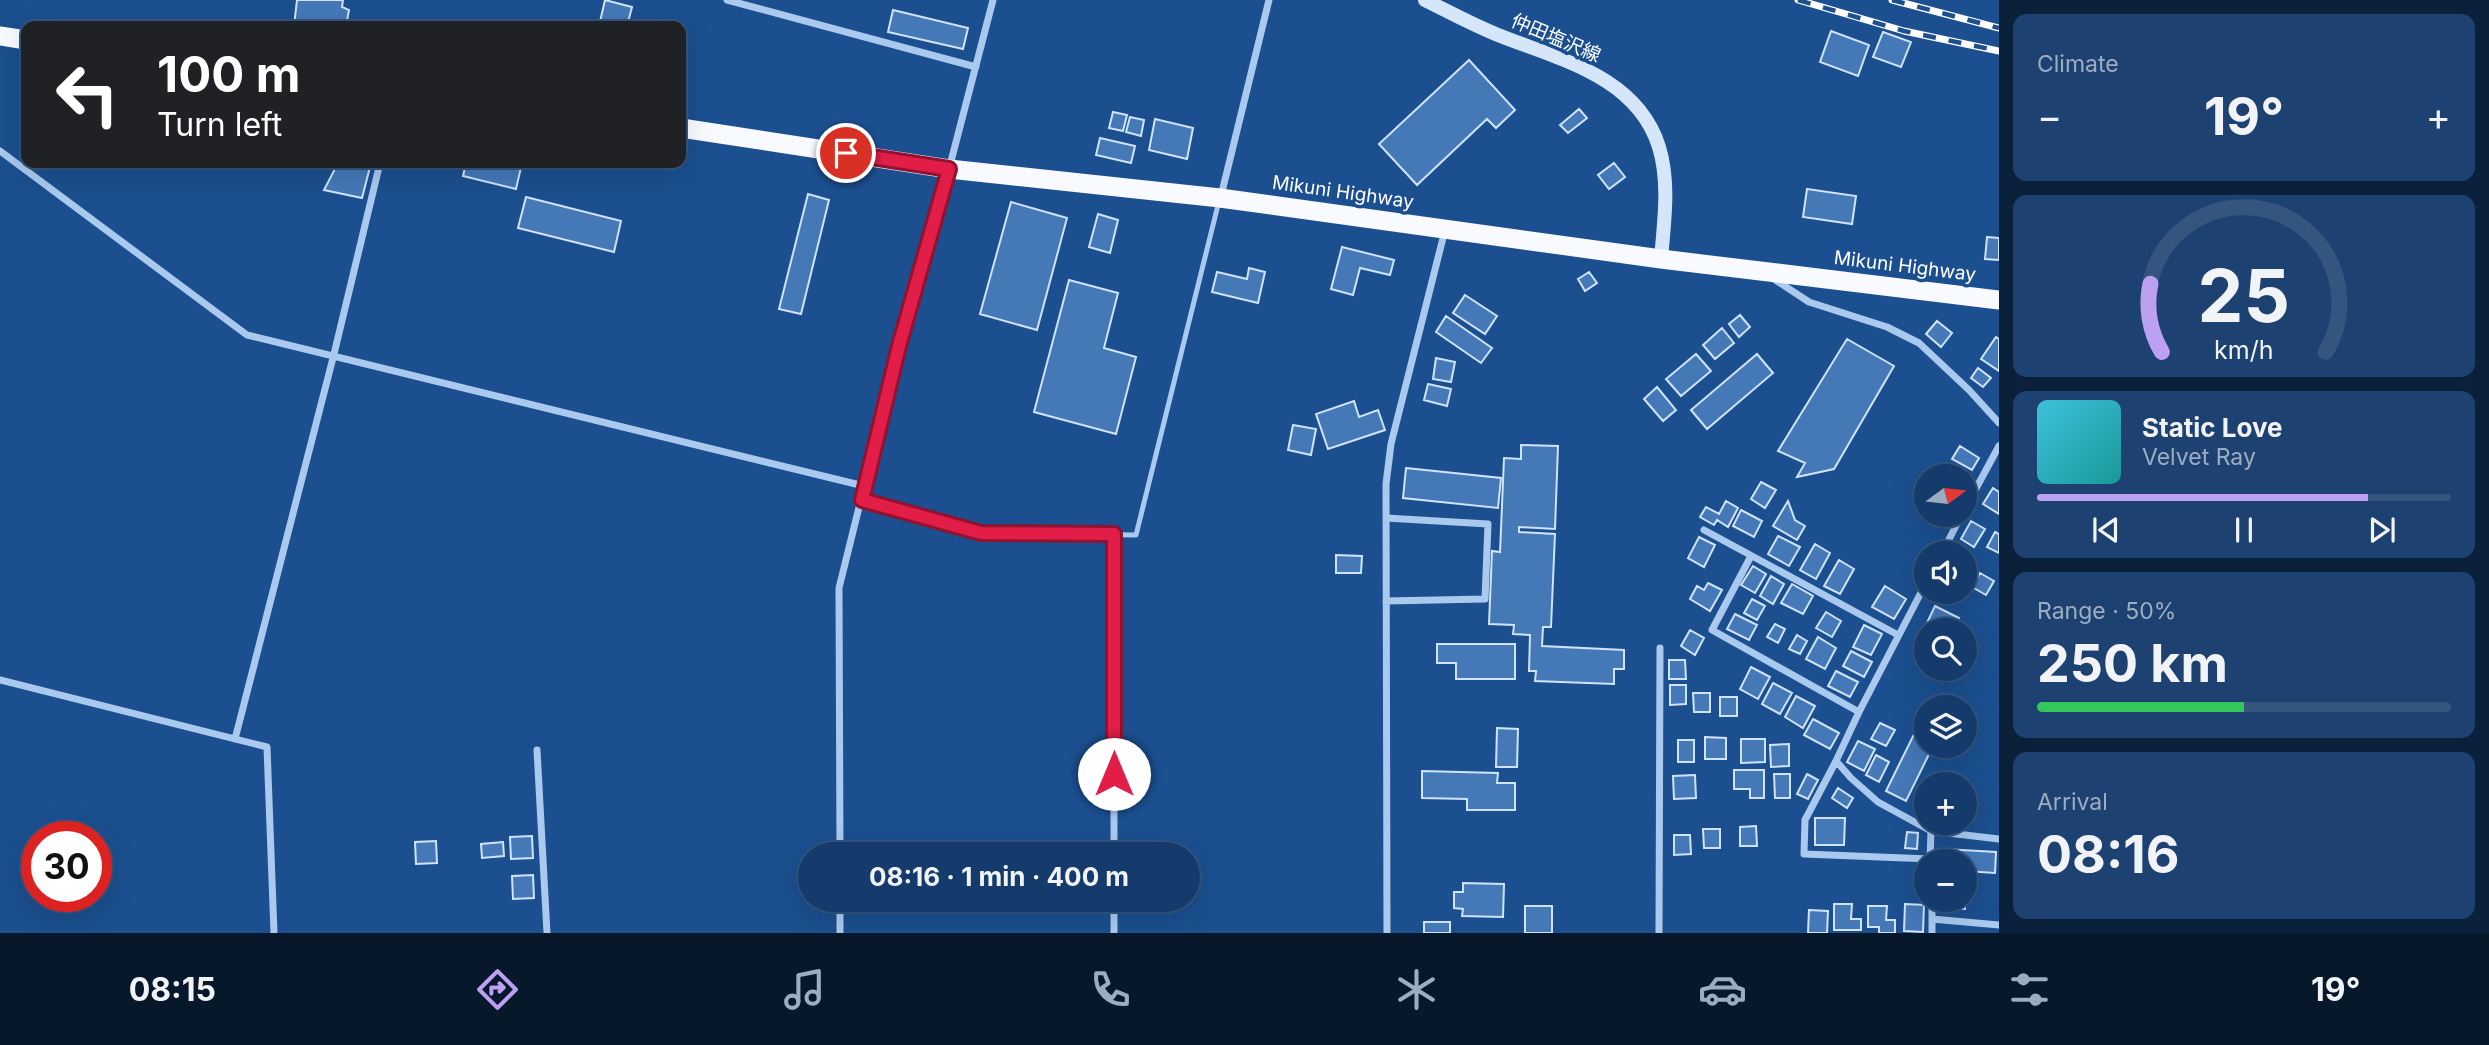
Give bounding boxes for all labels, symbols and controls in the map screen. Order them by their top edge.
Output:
street label: 仲田塩沢線 [1508,9,1604,67]
text: 100 m [157,45,301,104]
icon: left [42,49,133,140]
text: Climate [2037,50,2119,78]
text: 19° [2204,85,2284,148]
text: − [2037,93,2062,139]
text: + [2426,93,2451,139]
text: Turn left [157,105,282,144]
pin [816,123,876,183]
icon: arrive [827,134,865,172]
street label: Mikuni Highway [1271,171,1416,213]
street label: Mikuni Highway [1833,246,1978,286]
text: 25 [2198,251,2290,340]
text: km/h [2214,335,2274,365]
text: Static Love [2142,412,2283,443]
text: Velvet Ray [2142,443,2256,471]
north arrow [1914,464,1978,527]
map controls [1914,464,1977,912]
icon: previous [2087,511,2125,549]
icon: pause [2225,511,2263,549]
icon: next [2363,511,2401,549]
button: sound [1914,541,1977,604]
text: Range · 50% [2037,597,2176,625]
button: search [1914,618,1977,681]
text: 250 km [2037,632,2228,695]
button: layers [1914,695,1977,758]
position arrow [1077,737,1151,811]
button: + [1914,772,1977,835]
text: Arrival [2037,788,2108,816]
speed limit sign: 30 [21,821,112,912]
text: 08:16 [2037,823,2179,886]
button: − [1914,849,1977,912]
text: 08:16 · 1 min · 400 m [869,861,1129,892]
icon: directions [473,965,522,1014]
icon: music [780,965,829,1014]
icon: phone [1086,965,1135,1014]
icon: climate [1392,965,1441,1014]
icon: car [1698,965,1747,1014]
icon: filters [2005,965,2054,1014]
text: 08:15 [129,970,216,1009]
text: 19° [2311,970,2360,1009]

